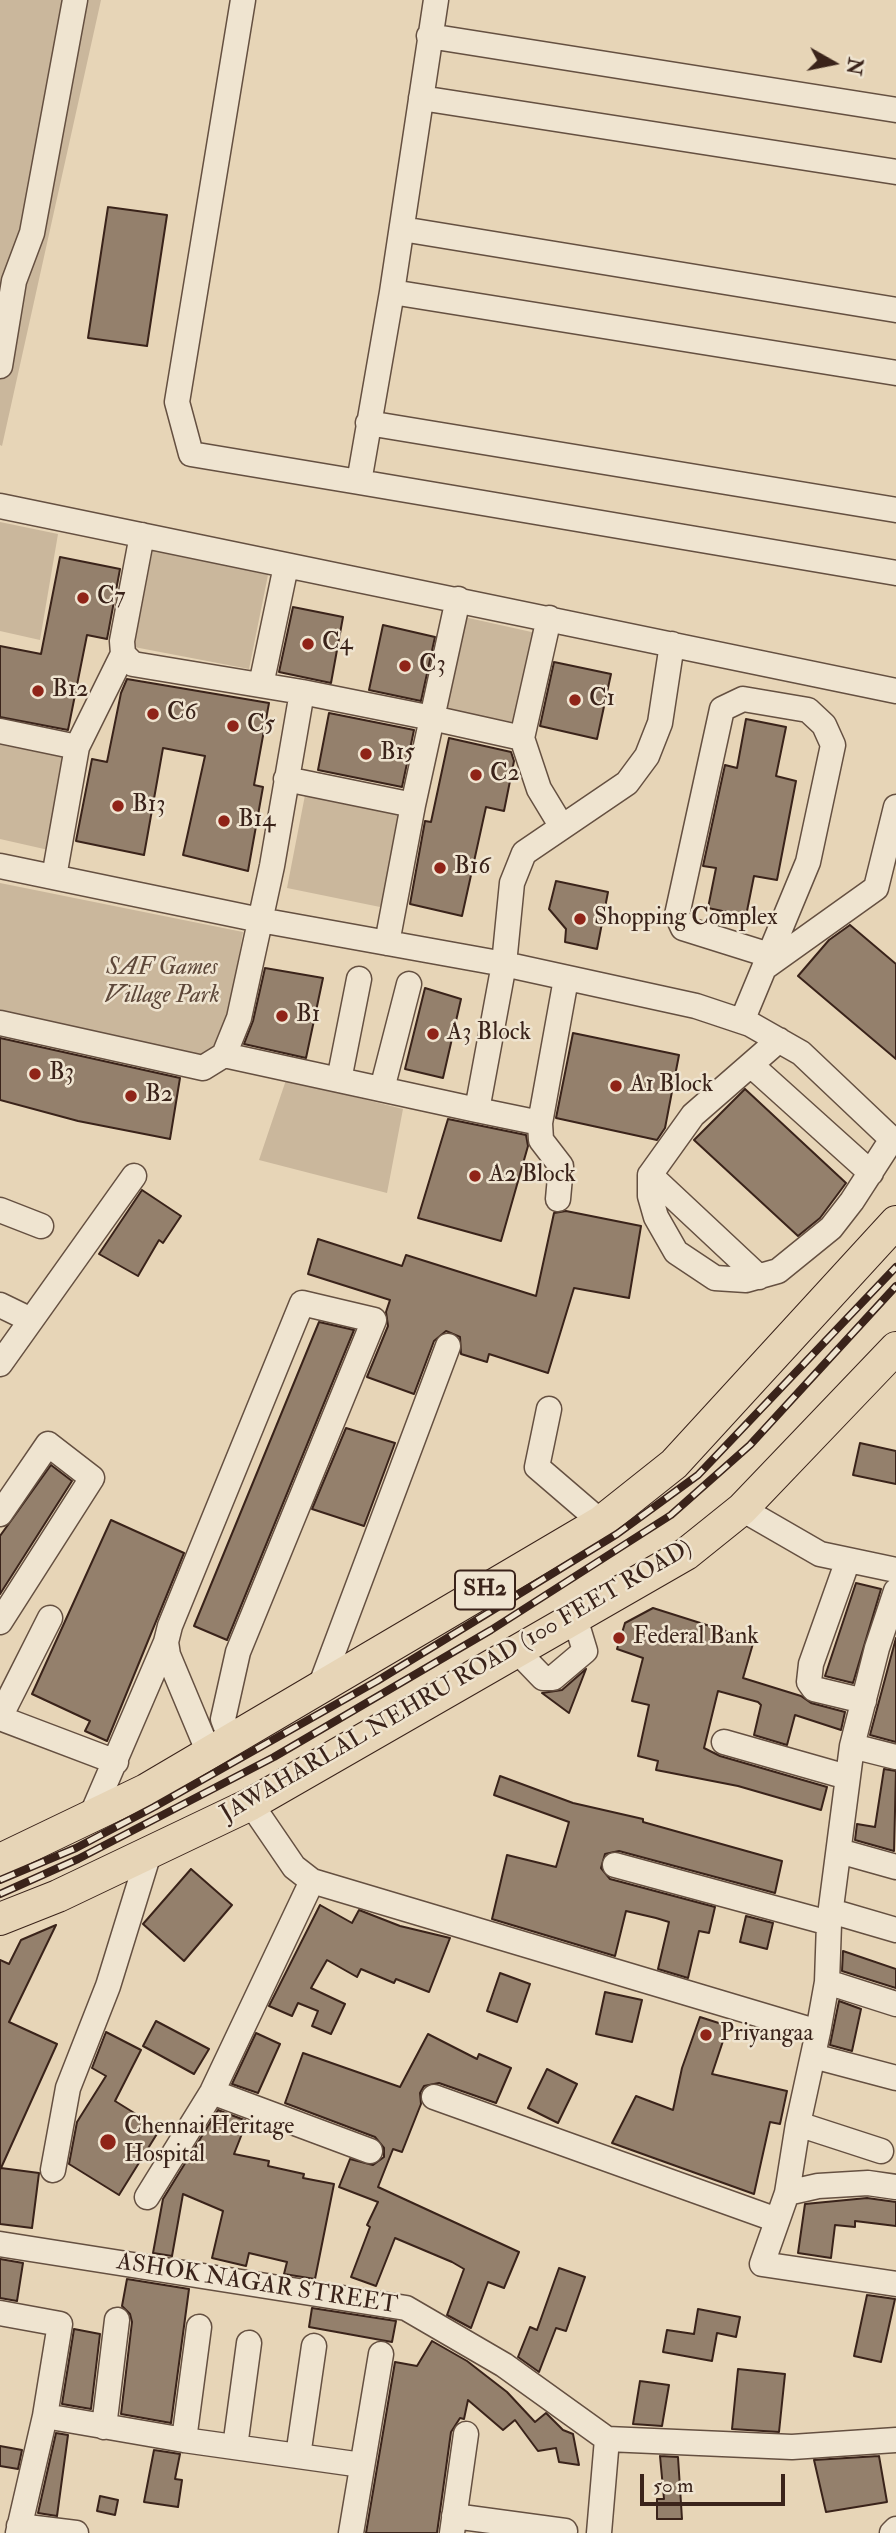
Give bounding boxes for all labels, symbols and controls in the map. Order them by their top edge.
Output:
north arrow [798,28,868,98]
text: N [841,56,867,77]
place label: C7 [97,584,126,612]
marker: C7 [75,590,91,606]
place label: C4 [322,630,353,658]
marker: C4 [300,636,316,652]
place label: C3 [419,652,446,680]
marker: C3 [397,658,413,674]
place label: B12 [52,677,88,705]
marker: B12 [30,683,46,699]
place label: C1 [589,686,615,714]
marker: C1 [567,692,583,708]
place label: C6 [167,700,197,728]
marker: C6 [145,706,161,722]
place label: C5 [247,712,275,740]
marker: C5 [225,718,241,734]
place label: B15 [380,740,415,768]
marker: B15 [358,746,374,762]
place label: C2 [490,761,520,789]
marker: C2 [468,767,484,783]
place label: B13 [132,792,166,820]
marker: B13 [110,798,126,814]
place label: B14 [238,807,275,835]
marker: B14 [216,813,232,829]
place label: B16 [454,854,490,882]
marker: B16 [432,860,448,876]
place label: Shopping Complex [594,905,778,933]
marker: Shopping Complex [572,911,588,927]
park label: SAF Games Village Park [104,955,220,1011]
place label: B1 [296,1002,320,1030]
marker: B1 [274,1008,290,1024]
place label: A3 Block [447,1020,531,1048]
marker: A3 Block [425,1026,441,1042]
place label: B3 [49,1060,74,1088]
marker: B3 [27,1066,43,1082]
place label: A1 Block [630,1072,713,1100]
marker: A1 Block [608,1078,624,1094]
place label: B2 [145,1082,173,1110]
marker: B2 [123,1088,139,1104]
place label: A2 Block [489,1162,576,1190]
marker: A2 Block [467,1168,483,1184]
street label: JAWAHARLAL NEHRU ROAD (100 FEET ROAD) [216,1535,698,1829]
road number: SH2 [455,1570,515,1610]
place label: Federal Bank [633,1624,759,1652]
marker: Federal Bank [611,1630,627,1646]
place label: Priyangaa [720,2021,813,2049]
marker: Priyangaa [698,2027,714,2043]
place label: Chennai Heritage Hospital [124,2114,294,2170]
marker: Chennai Heritage Hospital [98,2132,118,2152]
street label: ASHOK NAGAR STREET [115,2249,399,2321]
scale bar [644,2460,789,2504]
text: 50 m [653,2472,694,2499]

